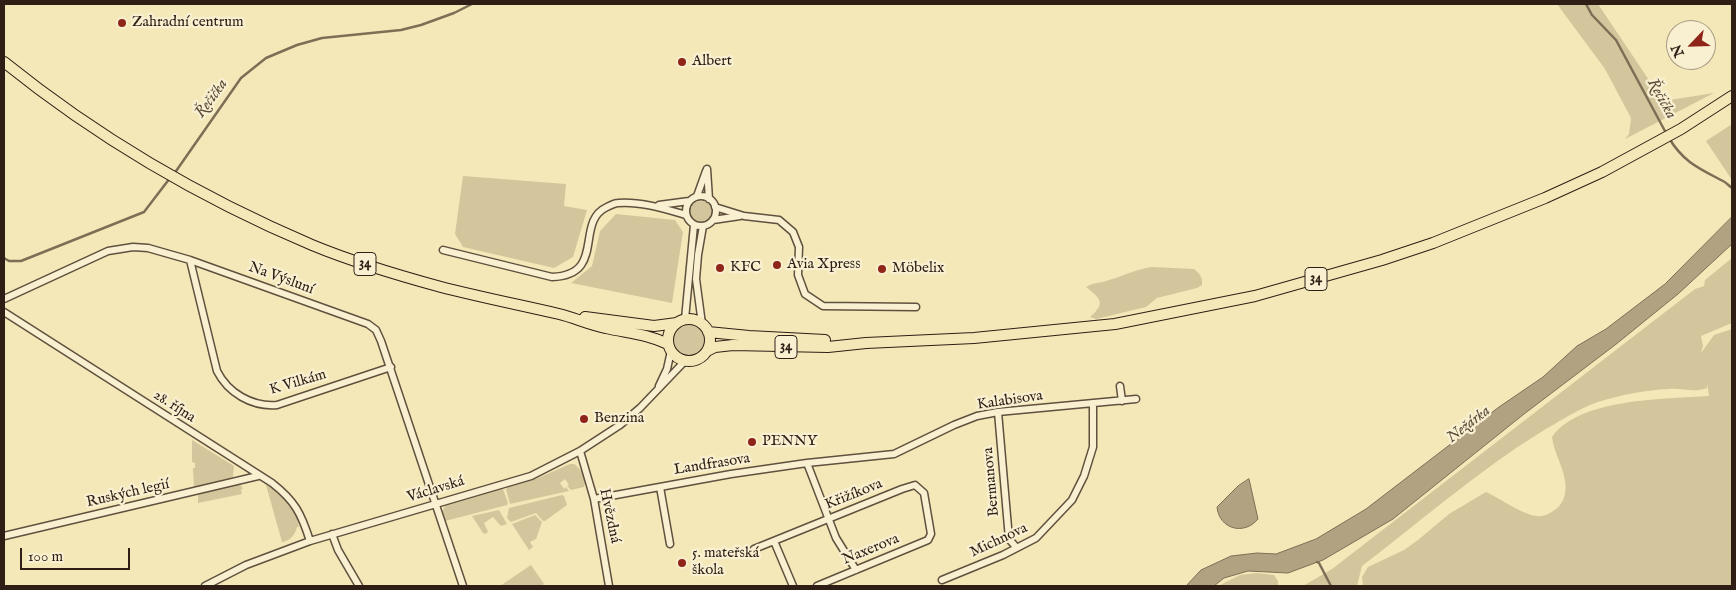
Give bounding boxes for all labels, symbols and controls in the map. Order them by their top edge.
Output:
place label: Zahradní centrum [132,14,244,32]
marker: Zahradní centrum [116,17,128,29]
north arrow [1666,20,1716,70]
text: N [1668,41,1689,60]
place label: Albert [692,53,732,71]
marker: Albert [676,56,688,68]
water label: Řečička [1642,75,1680,123]
water label: Řečička [191,76,233,122]
road number: 34 [354,252,376,276]
place label: Avia Xpress [787,256,860,274]
street label: Na Výsluní [246,259,316,299]
place label: KFC [730,259,761,277]
marker: Avia Xpress [771,259,783,271]
place label: Möbelix [892,260,944,278]
marker: KFC [714,262,726,274]
marker: Möbelix [876,263,888,275]
road number: 34 [1305,268,1327,290]
road number: 34 [775,336,797,358]
street label: K Vilkám [268,366,328,400]
street label: 28. října [149,387,199,427]
street label: Kalabisova [976,387,1044,415]
water label: Nežárka [1443,402,1495,448]
place label: Benzina [594,410,644,428]
marker: Benzina [578,413,590,425]
place label: PENNY [762,433,817,451]
marker: PENNY [746,436,758,448]
street label: Bermanova [980,447,1004,517]
street label: Landfrasova [673,450,751,480]
street label: Václavská [405,473,467,507]
street label: Křižíkova [823,475,885,515]
street label: Ruských legií [85,476,171,512]
street label: Hvězdná [594,487,624,545]
street label: Michnova [967,520,1031,562]
street label: Naxerova [840,530,902,570]
scale bar [22,538,132,570]
place label: 5. mateřská škola [692,545,759,580]
text: 100 m [28,547,63,566]
marker: 5. mateřská škola [676,557,688,569]

